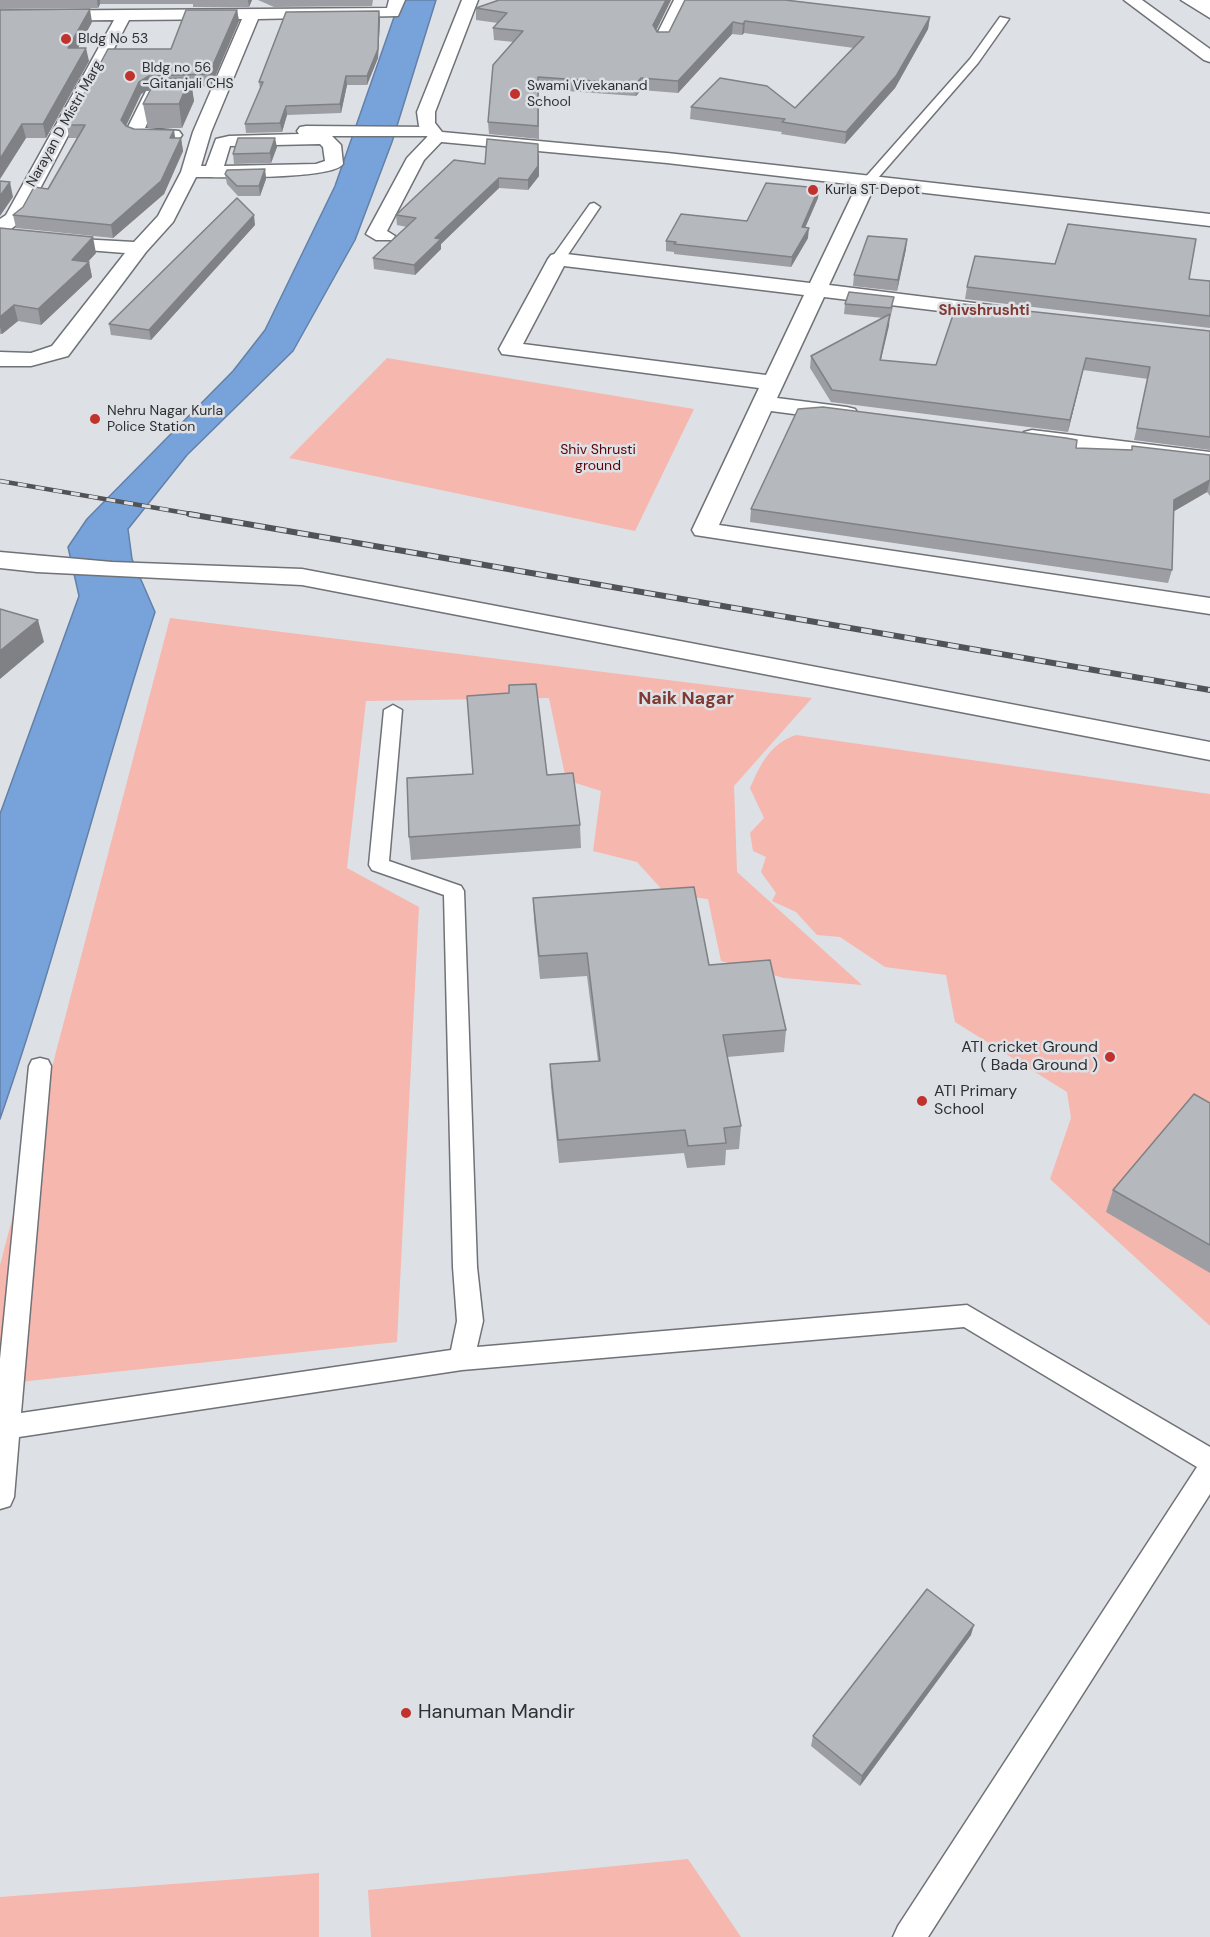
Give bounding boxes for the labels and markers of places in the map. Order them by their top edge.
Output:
place label: Bldg No 53 [78,31,148,47]
marker: Bldg No 53 [59,32,73,46]
place label: Bldg no 56 -Gitanjali CHS [142,60,234,92]
marker: Bldg no 56 -Gitanjali CHS [123,69,137,83]
place label: Swami Vivekanand School [527,78,648,110]
marker: Swami Vivekanand School [508,87,522,101]
place label: Kurla ST Depot [825,182,920,198]
marker: Kurla ST Depot [806,183,820,197]
place label: Nehru Nagar Kurla Police Station [107,403,223,436]
marker: Nehru Nagar Kurla Police Station [88,412,102,426]
place label: ATI cricket Ground ( Bada Ground ) [961,1038,1098,1076]
marker: ATI cricket Ground ( Bada Ground ) [1103,1050,1117,1064]
place label: ATI Primary School [934,1082,1017,1120]
marker: ATI Primary School [915,1094,929,1108]
place label: Hanuman Mandir [418,1701,575,1725]
marker: Hanuman Mandir [399,1706,413,1720]

